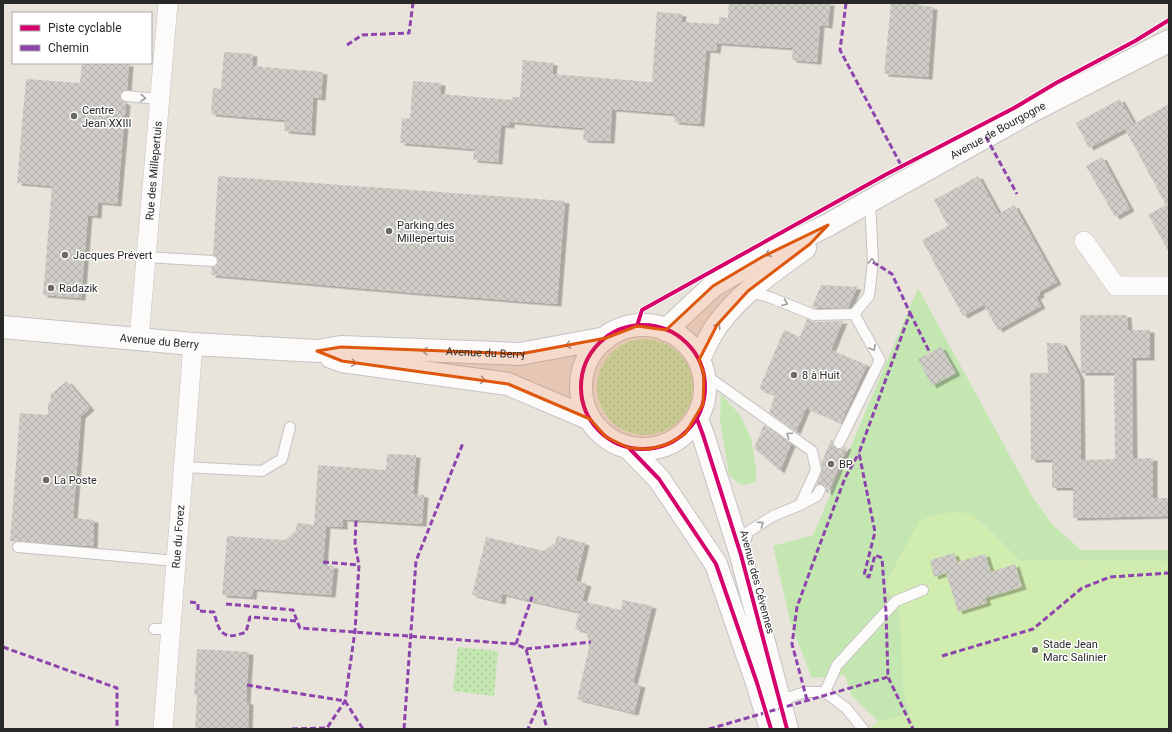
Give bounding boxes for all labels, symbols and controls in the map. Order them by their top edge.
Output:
legend [12,12,152,64]
text: Piste cyclable [48,21,122,35]
text: Chemin [48,41,89,55]
one-way arrow [140,93,146,102]
street label: Avenue de Bourgogne [948,99,1048,162]
place label: Centre Jean XXIII [82,104,131,130]
marker: Centre Jean XXIII [69,111,79,121]
street label: Rue des Millepertuis [143,120,164,221]
place label: Parking des Millepertuis [397,219,455,245]
marker: Parking des Millepertuis [384,226,394,236]
place label: Jacques Prévert [73,249,153,262]
one-way arrow [765,249,772,257]
marker: Jacques Prévert [60,250,70,260]
one-way arrow [868,258,876,264]
place label: Radazik [59,282,98,295]
marker: Radazik [46,283,56,293]
one-way arrow [782,299,789,307]
one-way arrow [713,323,720,330]
street label: Avenue du Berry [119,331,200,351]
one-way arrow [565,340,571,349]
one-way arrow [869,344,876,351]
street label: Avenue du Berry [446,345,527,361]
one-way arrow [422,346,428,355]
one-way arrow [351,358,357,367]
place label: 8 à Huit [802,369,840,382]
marker: 8 à Huit [789,370,799,380]
one-way arrow [480,375,486,384]
one-way arrow [786,432,793,440]
place label: BP [839,458,853,471]
marker: BP [826,459,836,469]
place label: La Poste [54,474,97,487]
marker: La Poste [41,475,51,485]
street label: Rue du Forez [169,504,187,569]
one-way arrow [756,522,763,529]
street label: Avenue des Cévennes [737,529,777,636]
place label: Stade Jean Marc Salinier [1043,638,1107,664]
marker: Stade Jean Marc Salinier [1030,645,1040,655]

